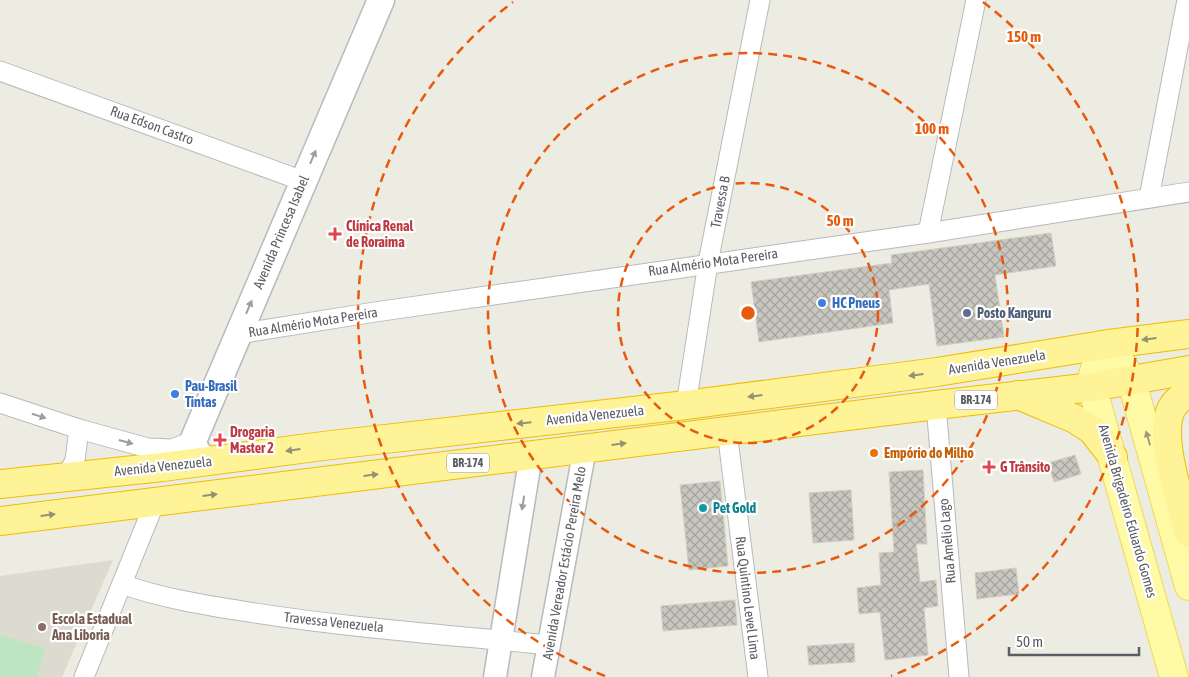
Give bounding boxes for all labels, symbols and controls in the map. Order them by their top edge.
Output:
text: 150 m [1007,28,1041,45]
street label: Rua Edson Castro [108,103,196,147]
text: 100 m [915,120,949,137]
one-way arrow [310,150,318,164]
street label: Avenida Princesa Isabel [250,173,312,291]
street label: Travessa B [707,174,733,229]
text: 50 m [827,212,854,229]
place label: Clínica Renal de Roraima [346,218,414,250]
marker: Clínica Renal de Roraima [328,227,342,241]
street label: Rua Almério Mota Pereira [647,245,779,279]
place label: HC Pneus [832,295,880,311]
marker: HC Pneus [816,297,828,309]
one-way arrow [246,300,254,314]
street label: Rua Almério Mota Pereira [247,304,379,340]
centre of rings [739,304,757,322]
place label: Posto Kanguru [977,305,1051,321]
marker: Posto Kanguru [961,307,973,319]
one-way arrow [1141,335,1157,343]
street label: Avenida Venezuela [947,346,1047,378]
one-way arrow [908,371,924,379]
place label: Pau-Brasil Tintas [185,378,238,410]
marker: Pau-Brasil Tintas [169,388,181,400]
road number: BR-174 [955,390,997,410]
one-way arrow [746,392,762,400]
street label: Avenida Venezuela [545,402,645,428]
one-way arrow [32,413,47,420]
one-way arrow [516,419,532,427]
street label: Avenida Brigadeiro Eduardo Gomes [1096,423,1160,600]
place label: Drogaria Master 2 [230,424,275,456]
one-way arrow [1143,430,1151,445]
marker: Drogaria Master 2 [214,434,226,446]
one-way arrow [118,438,133,446]
one-way arrow [611,440,627,448]
place label: Empório do Milho [884,445,974,461]
one-way arrow [285,446,301,454]
marker: Empório do Milho [868,447,880,459]
street label: Avenida Venezuela [113,453,213,479]
road number: BR-174 [447,453,489,472]
place label: G Trânsito [1000,459,1051,475]
marker: G Trânsito [982,460,996,474]
street label: Avenida Vereador Estácio Pereira Melo [539,465,589,661]
one-way arrow [363,471,379,479]
one-way arrow [202,491,218,499]
one-way arrow [519,495,527,511]
street label: Rua Amélio Lago [935,498,959,584]
place label: Pet Gold [713,500,757,516]
marker: Pet Gold [697,502,709,514]
one-way arrow [41,511,57,519]
street label: Rua Quintino Level Lima [732,535,764,661]
street label: Travessa Venezuela [283,609,385,635]
place label: Escola Estadual Ana Liboria [51,611,132,643]
marker: Escola Estadual Ana Liboria [36,621,48,633]
scale bar [1009,624,1139,656]
text: 50 m [1016,633,1043,650]

